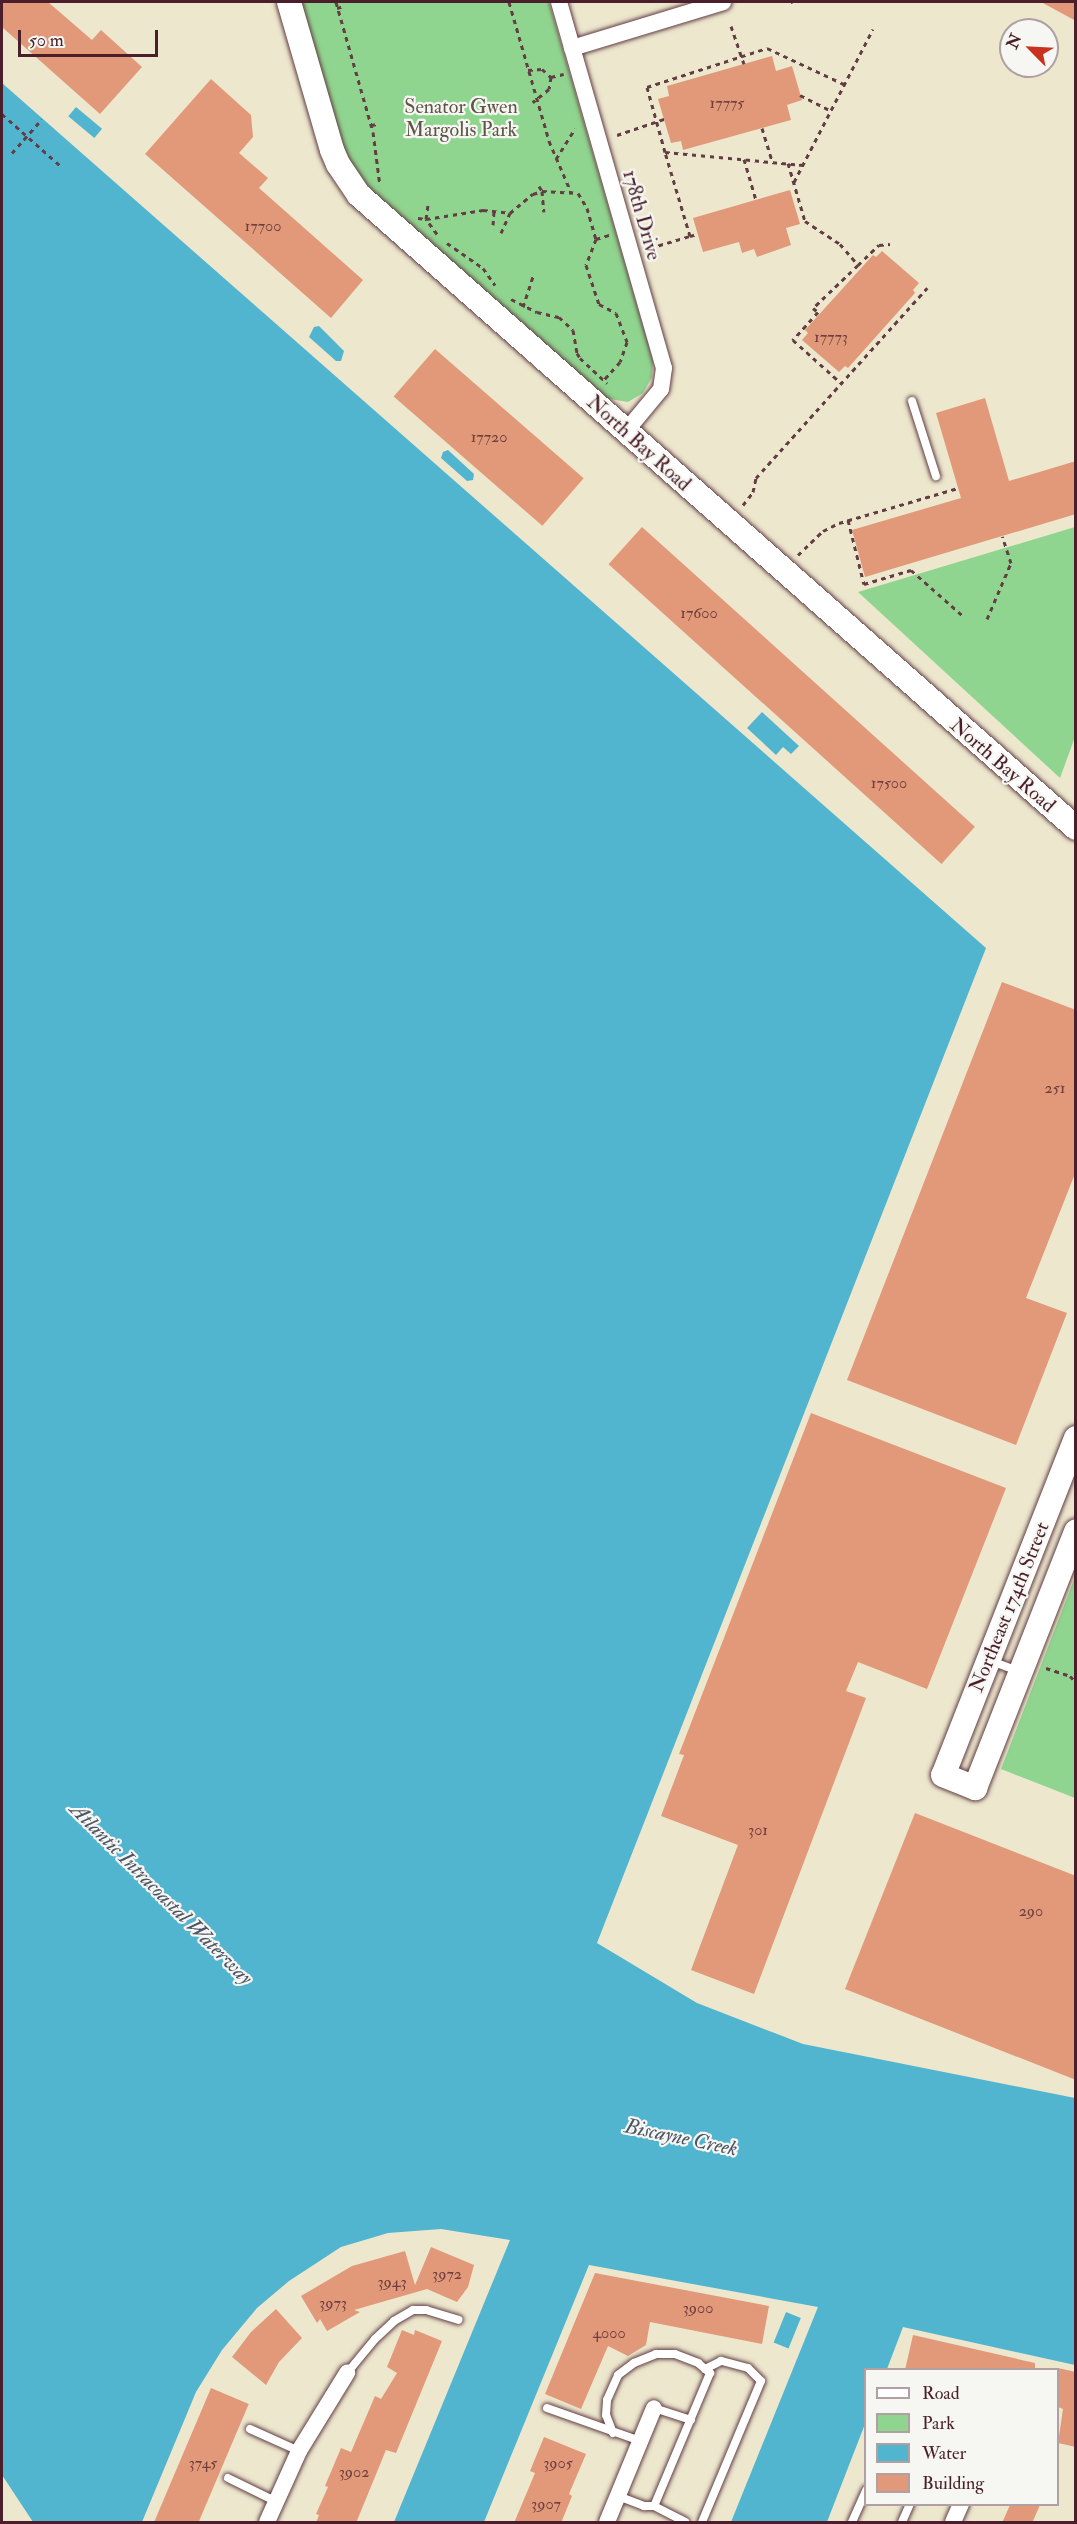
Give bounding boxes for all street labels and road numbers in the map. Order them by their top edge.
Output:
street label: 178th Drive [618,167,666,263]
street label: North Bay Road [582,390,696,496]
street label: North Bay Road [945,713,1061,817]
street label: Northeast 174th Street [964,1518,1054,1696]

